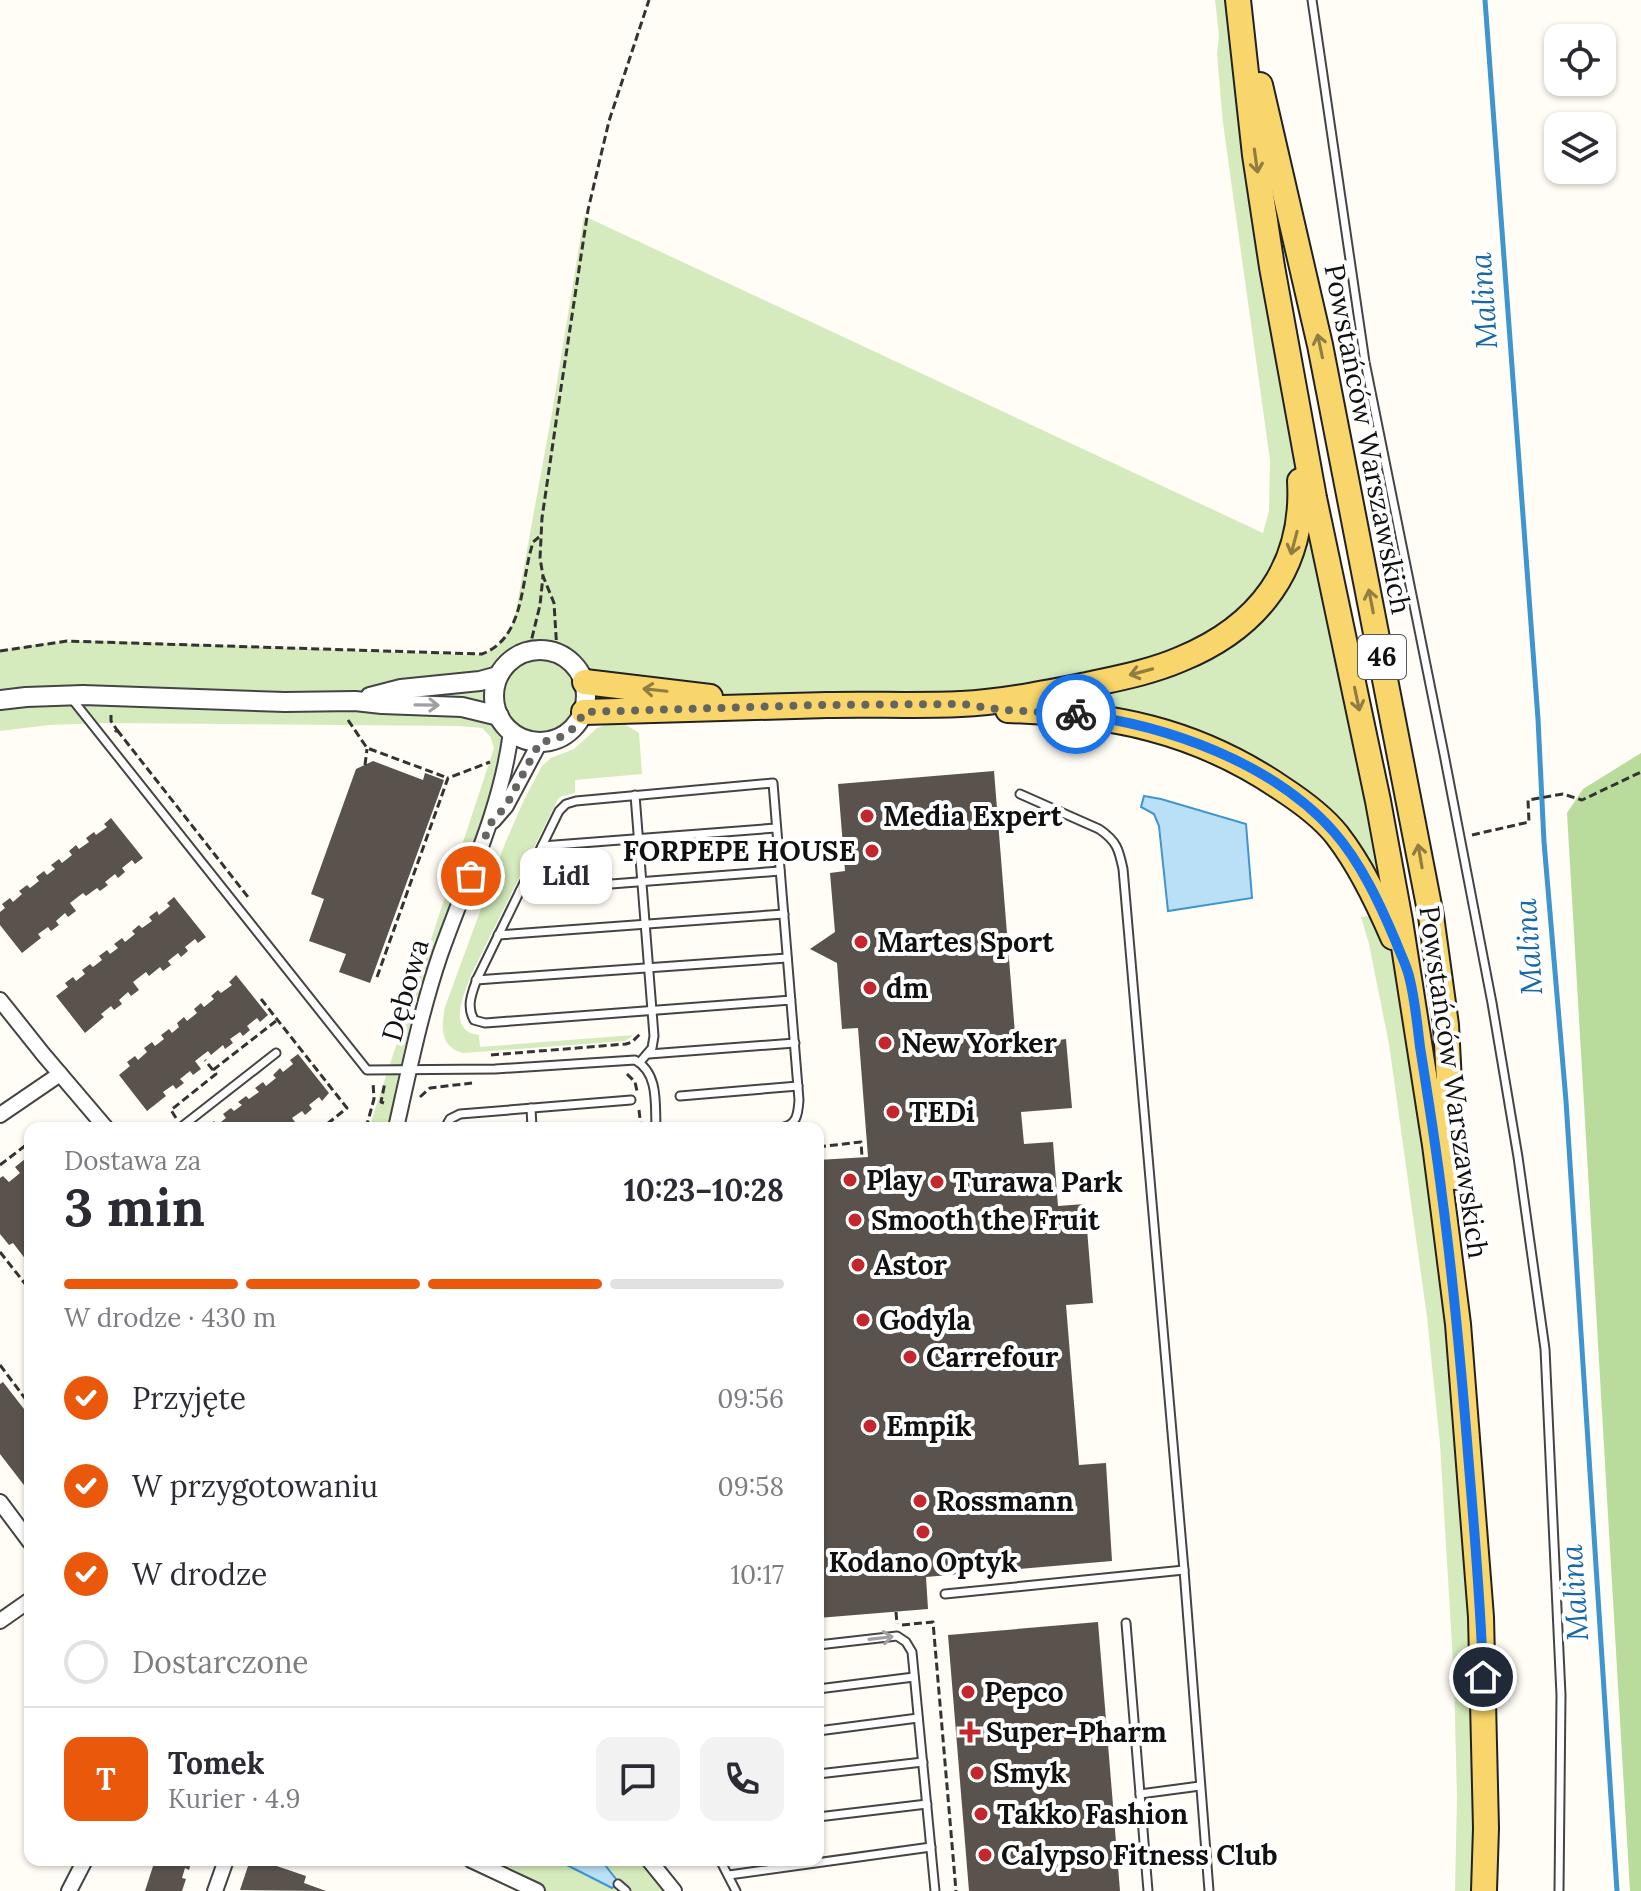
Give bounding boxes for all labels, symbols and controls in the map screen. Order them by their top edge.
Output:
map controls [1544,24,1616,184]
button: locate [1544,24,1616,96]
button: layers [1544,112,1616,184]
one-way arrow [1249,148,1264,173]
water label: Malina [1461,251,1505,351]
street label: Powstańców Warszawskich [1316,261,1420,617]
one-way arrow [1312,333,1327,359]
one-way arrow [1286,529,1301,555]
one-way arrow [1362,588,1377,614]
road number: 46 [1358,635,1406,679]
one-way arrow [1129,665,1155,680]
courier [1036,674,1116,754]
one-way arrow [642,682,669,697]
one-way arrow [1350,685,1365,711]
icon: bike [1054,692,1098,736]
one-way arrow [413,697,440,712]
place label: Media Expert [883,798,1063,834]
marker: Media Expert [858,807,876,825]
place label: FORPEPE HOUSE [623,833,856,869]
pin [437,842,505,910]
marker: FORPEPE HOUSE [863,842,881,860]
one-way arrow [1412,844,1427,869]
callout: Lidl [519,848,611,904]
icon: bag [449,854,493,898]
text: Lidl [542,859,590,892]
water label: Malina [1506,897,1550,997]
street label: Powstańców Warszawskich [1411,903,1497,1261]
place label: Martes Sport [877,924,1054,960]
marker: Martes Sport [852,933,870,951]
street label: Dębowa [373,935,437,1045]
place label: dm [886,970,929,1006]
marker: dm [861,979,879,997]
place label: New Yorker [901,1025,1057,1061]
marker: New Yorker [876,1034,894,1052]
place label: TEDi [909,1094,975,1130]
marker: TEDi [884,1103,902,1121]
text: Dostawa za [64,1144,201,1177]
place label: Play [866,1162,923,1198]
place label: Turawa Park [953,1164,1123,1200]
text: 10:23–10:28 [624,1171,784,1209]
marker: Play [841,1171,859,1189]
marker: Turawa Park [928,1173,946,1191]
text: 3 min [64,1174,205,1240]
place label: Smooth the Fruit [871,1202,1100,1238]
marker: Smooth the Fruit [846,1211,864,1229]
place label: Astor [874,1247,948,1283]
marker: Astor [849,1256,867,1274]
text: W drodze · 430 m [64,1301,276,1334]
place label: Godyla [879,1302,971,1338]
marker: Godyla [854,1311,872,1329]
place label: Carrefour [926,1339,1059,1375]
marker: Carrefour [901,1348,919,1366]
icon: check [64,1376,108,1420]
text: Przyjęte [132,1379,246,1417]
text: 09:56 [717,1382,784,1415]
place label: Empik [886,1408,972,1444]
marker: Empik [861,1417,879,1435]
icon: check [64,1464,108,1508]
text: W przygotowaniu [132,1467,378,1505]
text: 09:58 [718,1470,784,1503]
place label: Rossmann [936,1483,1074,1519]
marker: Rossmann [911,1492,929,1510]
marker: Kodano Optyk [914,1523,932,1541]
water label: Malina [1552,1543,1596,1643]
place label: Kodano Optyk [828,1544,1018,1580]
icon: check [64,1552,108,1596]
text: W drodze [132,1555,267,1593]
text: 10:17 [730,1558,784,1591]
one-way arrow [868,1630,893,1645]
text: Dostarczone [132,1643,309,1681]
pin [1449,1643,1517,1711]
icon: home [1461,1655,1505,1699]
place label: Pepco [984,1674,1064,1710]
marker: Pepco [959,1683,977,1701]
place label: Super-Pharm [986,1714,1167,1750]
marker: Super-Pharm [961,1723,979,1741]
button: chat [596,1737,680,1821]
button: phone [700,1737,784,1821]
text: Tomek [168,1744,265,1782]
place label: Smyk [993,1755,1067,1791]
text: T [96,1760,116,1798]
marker: Smyk [968,1764,986,1782]
text: Kurier · 4.9 [168,1782,301,1815]
place label: Takko Fashion [997,1796,1188,1832]
marker: Takko Fashion [972,1805,990,1823]
place label: Calypso Fitness Club [1001,1837,1278,1873]
marker: Calypso Fitness Club [976,1846,994,1864]

